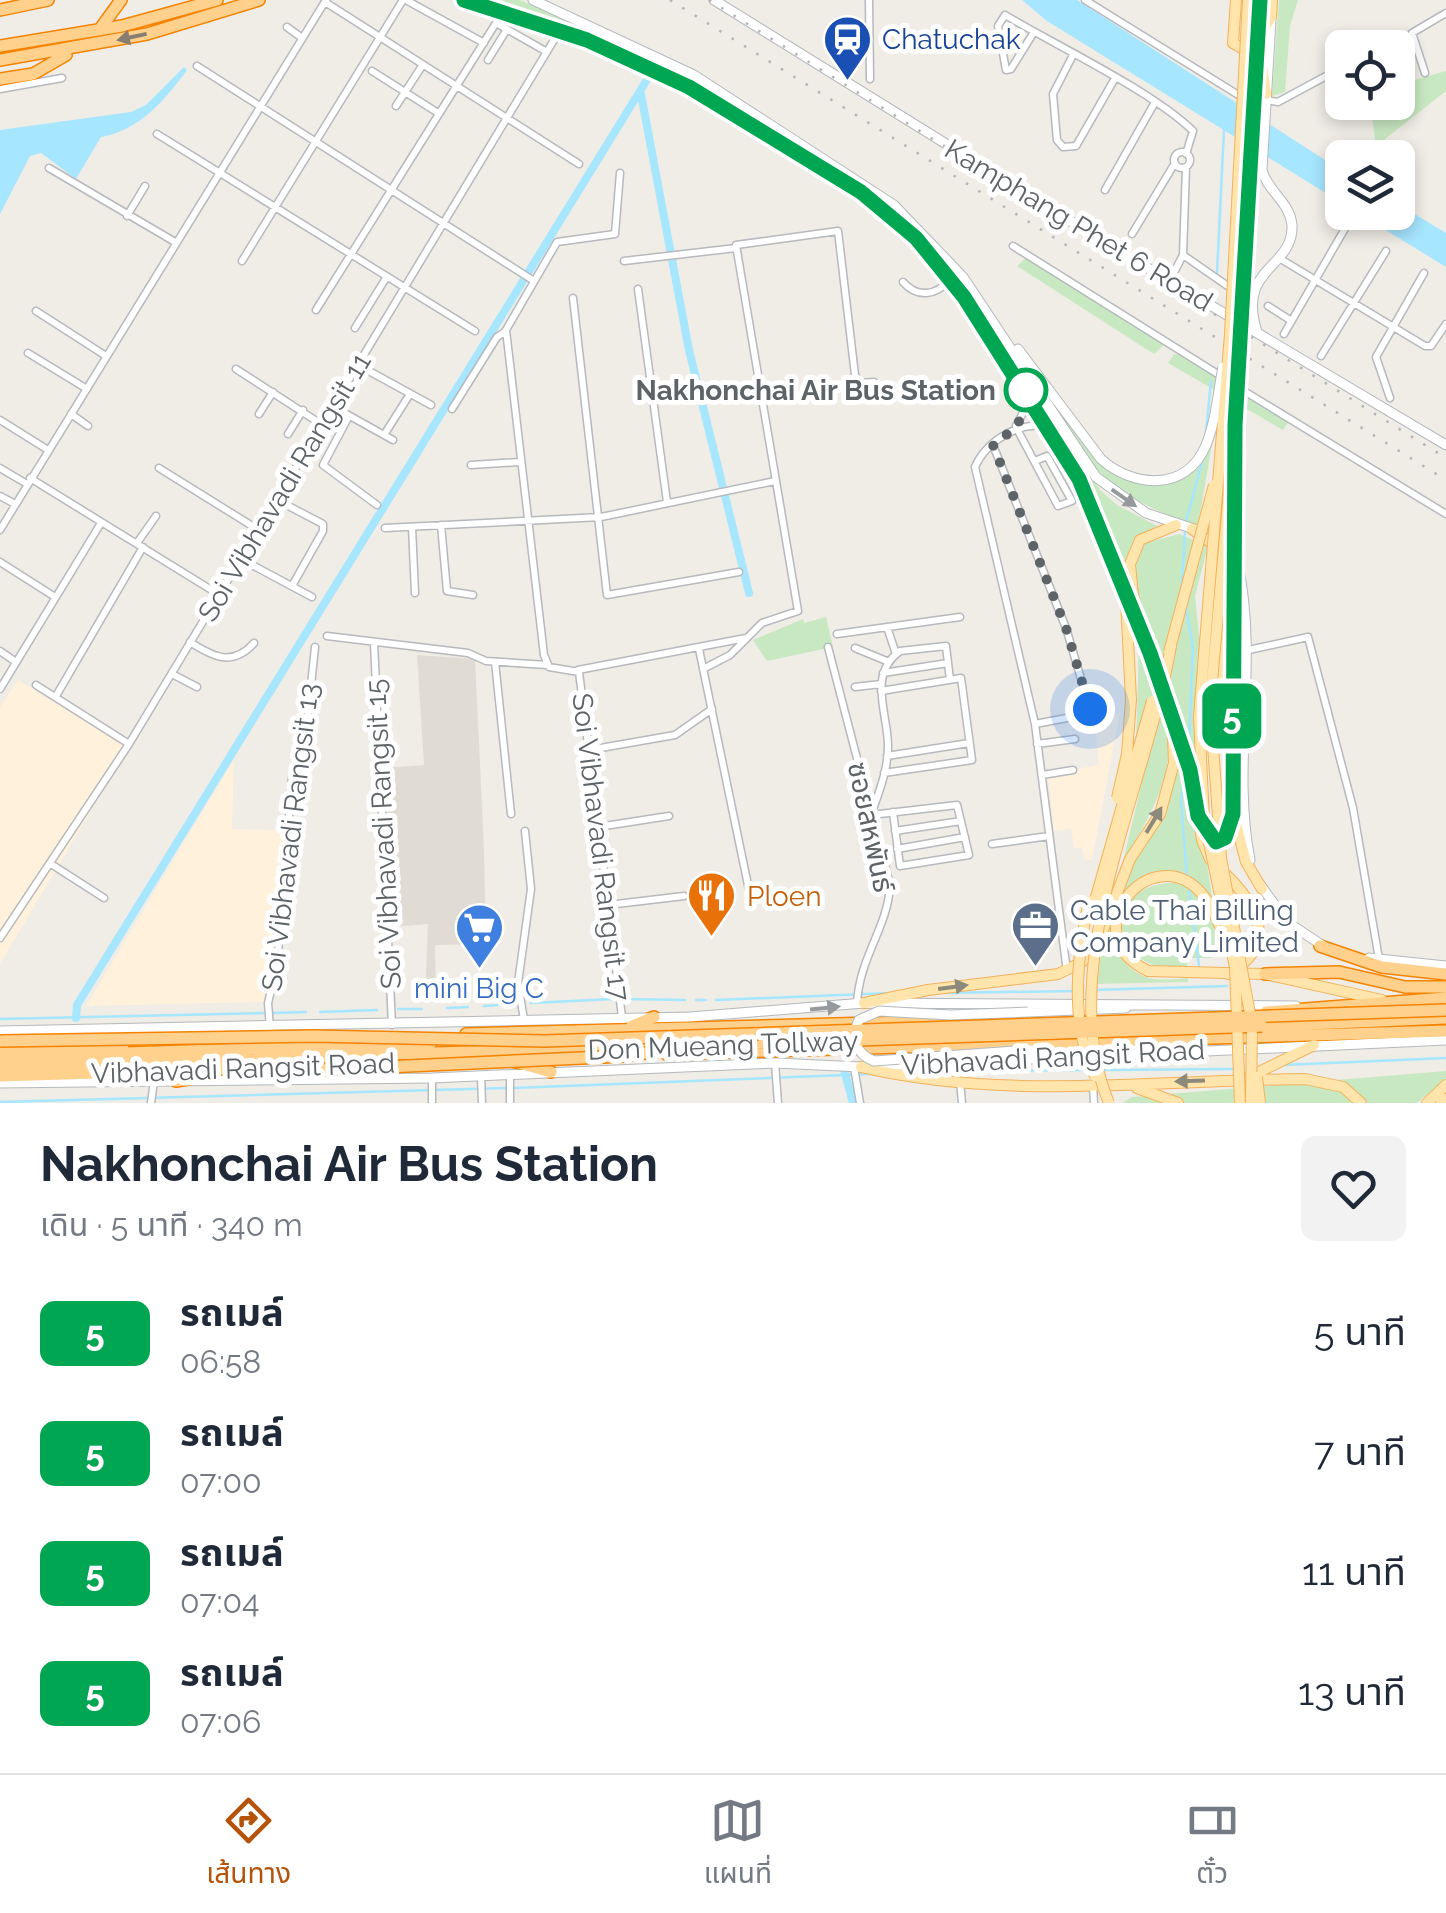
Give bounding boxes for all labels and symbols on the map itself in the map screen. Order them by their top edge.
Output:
station icon: Chatuchak [821,13,873,81]
place label: Chatuchak [882,23,1021,56]
one-way arrow [116,30,147,45]
street label: Kamphang Phet 6 Road [939,132,1219,318]
street label: Soi Vibhavadi Rangsit 11 [191,347,378,627]
marker: Nakhonchai Air Bus Station [1005,369,1047,411]
place label: Nakhonchai Air Bus Station [636,374,996,407]
one-way arrow [1110,488,1137,508]
street label: Soi Vibhavadi Rangsit 15 [359,678,408,990]
street label: Soi Vibhavadi Rangsit 13 [255,681,326,993]
your location [1065,684,1115,734]
line badge: 5 [1200,684,1264,748]
street label: Soi Vibhavadi Rangsit 17 [565,691,636,1003]
street label: ซอยสหพันธ์ [841,759,901,896]
one-way arrow [1145,806,1162,834]
restaurant icon: Ploen [686,870,738,938]
place label: Ploen [747,880,821,913]
place label: Cable Thai Billing Company Limited [1070,894,1299,959]
office icon: Cable Thai Billing Company Limited [1009,900,1061,968]
supermarket icon: mini Big C [453,902,505,970]
place label: mini Big C [414,972,544,1005]
one-way arrow [938,978,970,994]
one-way arrow [809,1000,841,1016]
street label: Don Mueang Tollway [587,1024,859,1067]
street label: Vibhavadi Rangsit Road [900,1033,1206,1082]
street label: Vibhavadi Rangsit Road [90,1047,396,1090]
one-way arrow [1174,1073,1206,1089]

